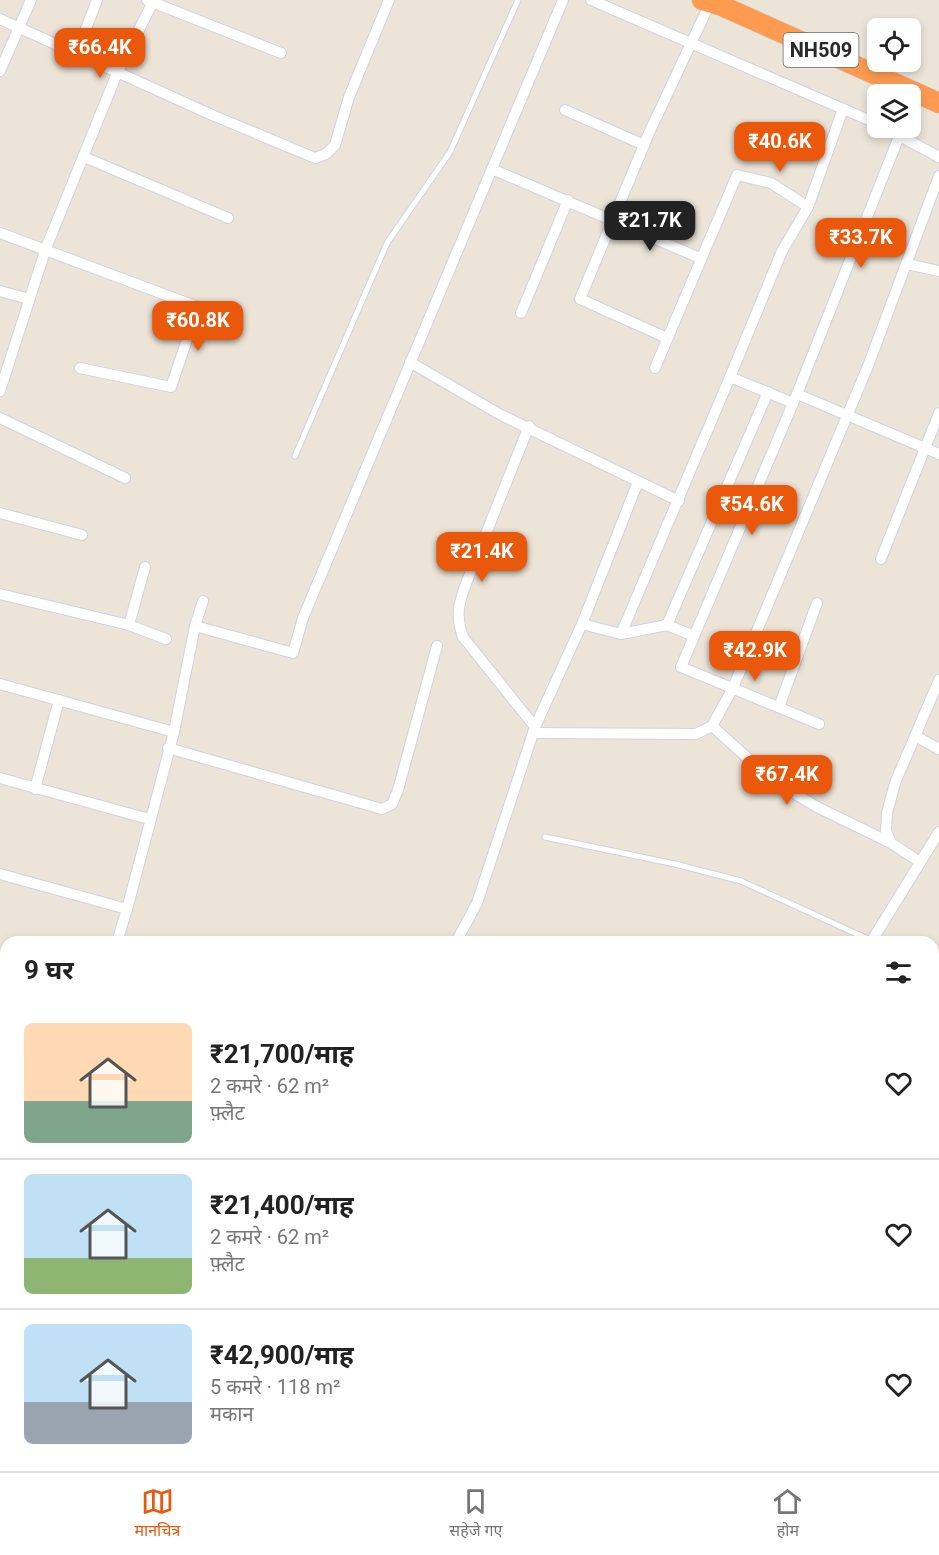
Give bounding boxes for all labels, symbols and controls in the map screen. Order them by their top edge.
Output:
map controls [867,18,921,138]
button: locate [867,18,921,72]
pin: ₹66.4K [51,28,149,79]
road number: NH509 [784,33,858,67]
text: ₹66.4K [68,35,132,59]
button: layers [867,84,921,138]
pin: ₹40.6K [731,122,829,173]
text: ₹40.6K [748,129,812,153]
pin: ₹21.7K [601,201,699,252]
text: ₹21.7K [618,208,682,232]
pin: ₹33.7K [812,218,910,269]
text: ₹33.7K [829,225,893,249]
pin: ₹60.8K [149,301,247,352]
text: ₹60.8K [166,308,230,332]
pin: ₹54.6K [703,485,801,536]
text: ₹54.6K [720,492,784,516]
pin: ₹21.4K [433,532,531,583]
text: ₹21.4K [450,539,514,563]
pin: ₹42.9K [706,631,804,682]
text: ₹42.9K [723,638,787,662]
pin: ₹67.4K [738,755,836,806]
text: ₹67.4K [755,762,819,786]
text: 9 घर [24,955,74,985]
icon: filters [882,956,915,989]
text: ₹21,700/माह [210,1039,354,1069]
icon: home [72,1047,144,1119]
icon: heart [882,1067,915,1100]
text: 2 कमरे · 62 m² [210,1074,329,1098]
text: फ़्लैट [210,1101,245,1125]
text: ₹21,400/माह [210,1190,354,1220]
icon: home [72,1198,144,1270]
icon: heart [882,1218,915,1251]
text: 2 कमरे · 62 m² [210,1225,329,1249]
text: फ़्लैट [210,1252,245,1276]
text: ₹42,900/माह [210,1340,354,1370]
icon: home [72,1348,144,1420]
icon: heart [882,1368,915,1401]
text: 5 कमरे · 118 m² [210,1375,340,1399]
text: मकान [210,1402,254,1426]
tab: मानचित्र [135,1485,180,1543]
tab: सहेजे गए [449,1485,502,1543]
tab: होम [771,1485,804,1543]

